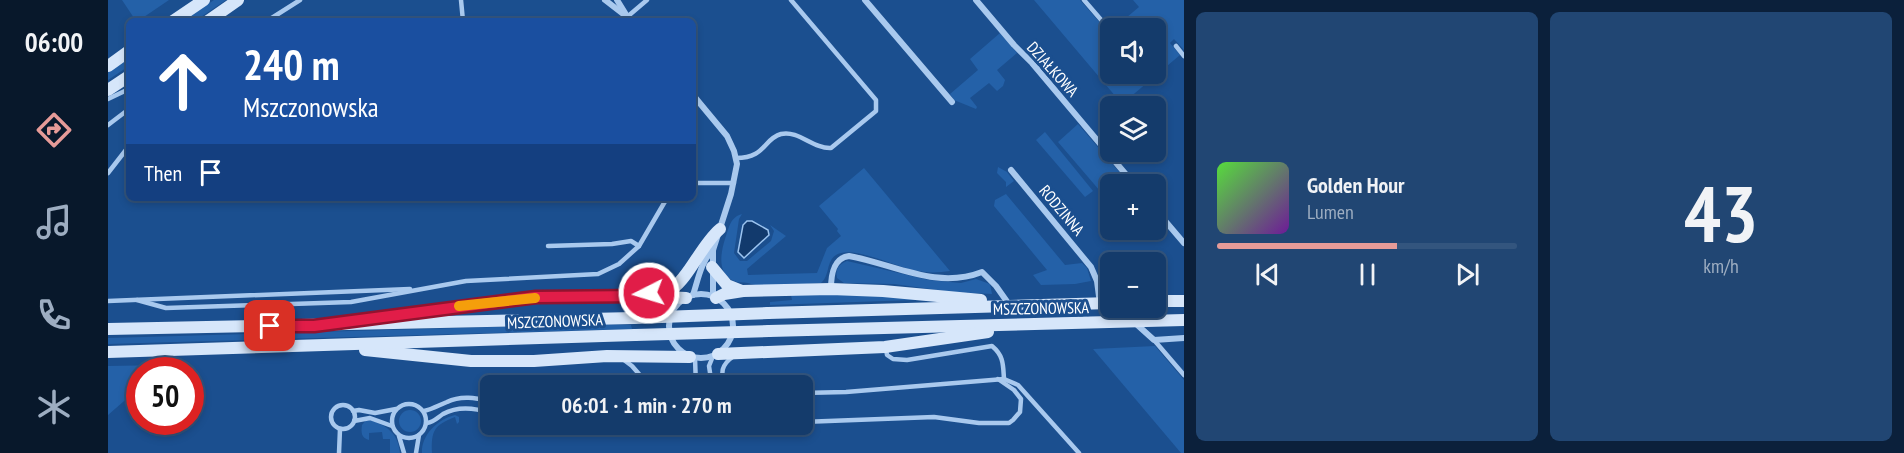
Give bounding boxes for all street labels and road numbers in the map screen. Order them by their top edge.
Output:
street label: DZIAŁKOWA [1023,37,1083,101]
street label: RODZINNA [1035,181,1089,240]
street label: MSZCZONOWSKA [993,297,1090,319]
street label: MSZCZONOWSKA [507,309,604,333]

